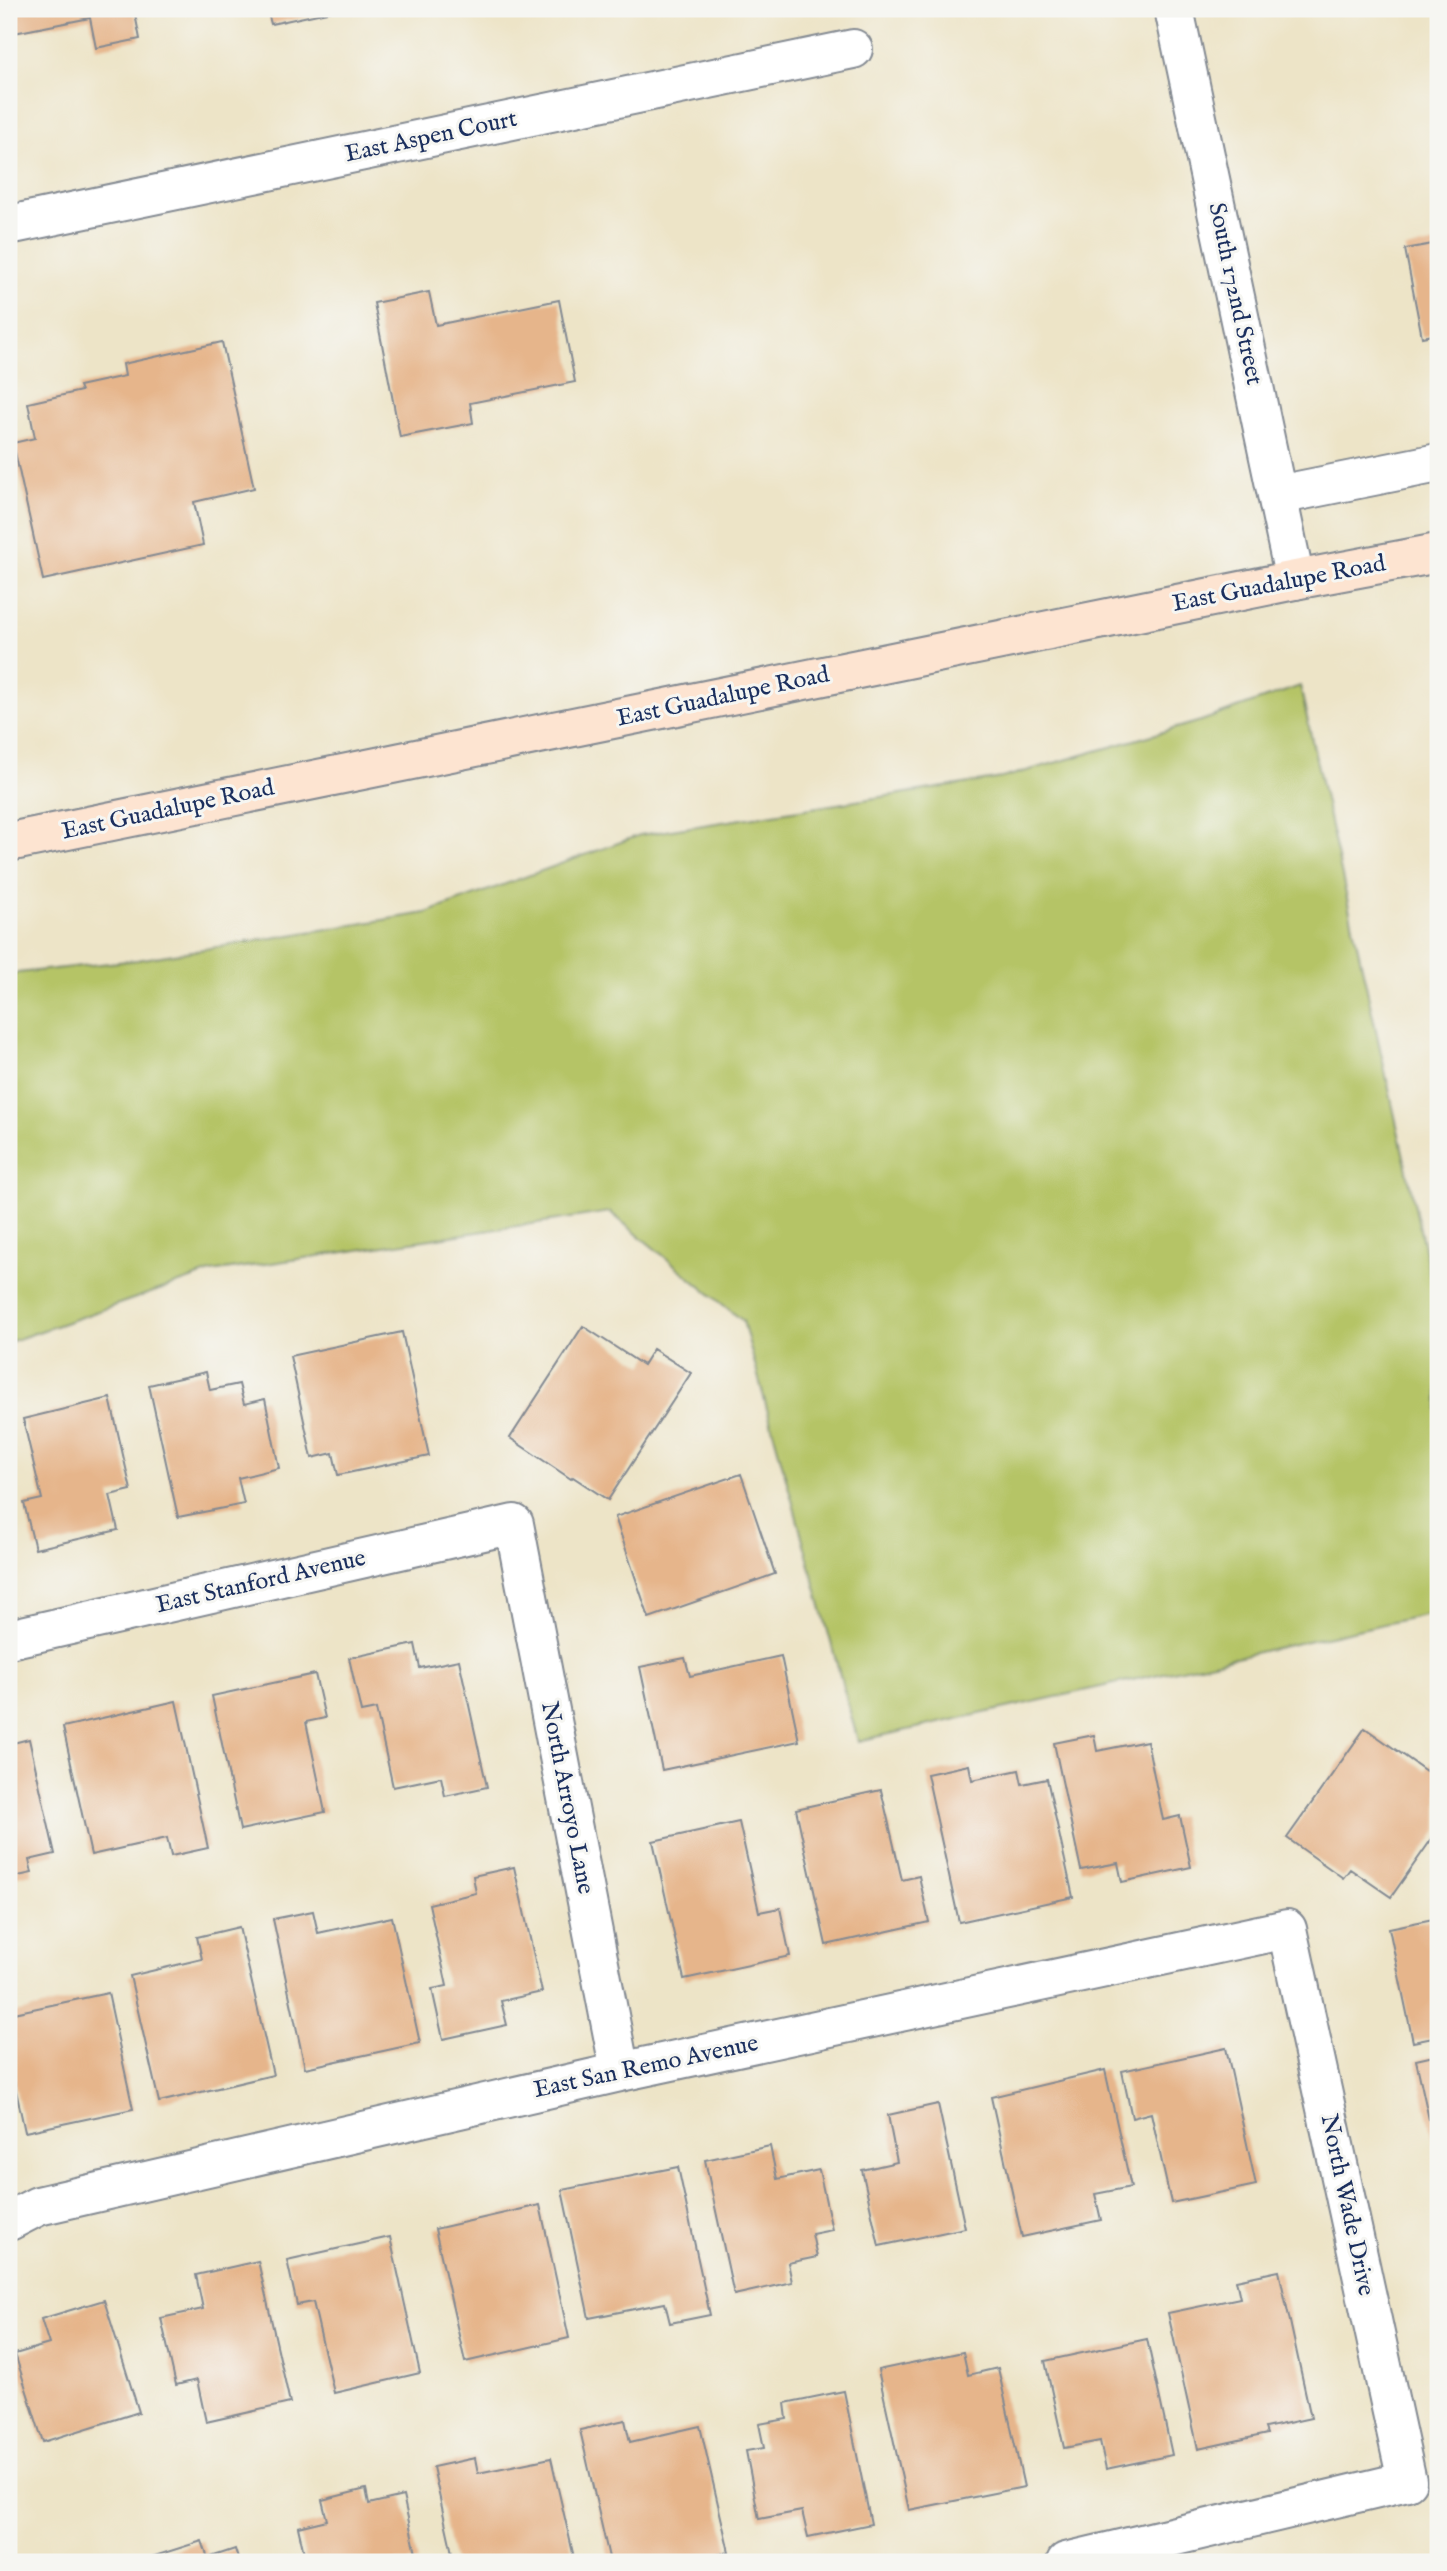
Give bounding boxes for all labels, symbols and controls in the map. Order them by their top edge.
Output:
street label: East Aspen Court [342,104,520,170]
street label: South 172nd Street [1201,200,1269,388]
street label: East Guadalupe Road [1170,548,1388,620]
street label: East Guadalupe Road [614,659,832,735]
street label: East Guadalupe Road [59,772,277,848]
street label: East Stanford Avenue [153,1543,369,1621]
street label: North Arroyo Lane [533,1699,601,1897]
street label: East San Remo Avenue [531,2028,761,2106]
street label: North Wade Drive [1313,2111,1381,2299]

